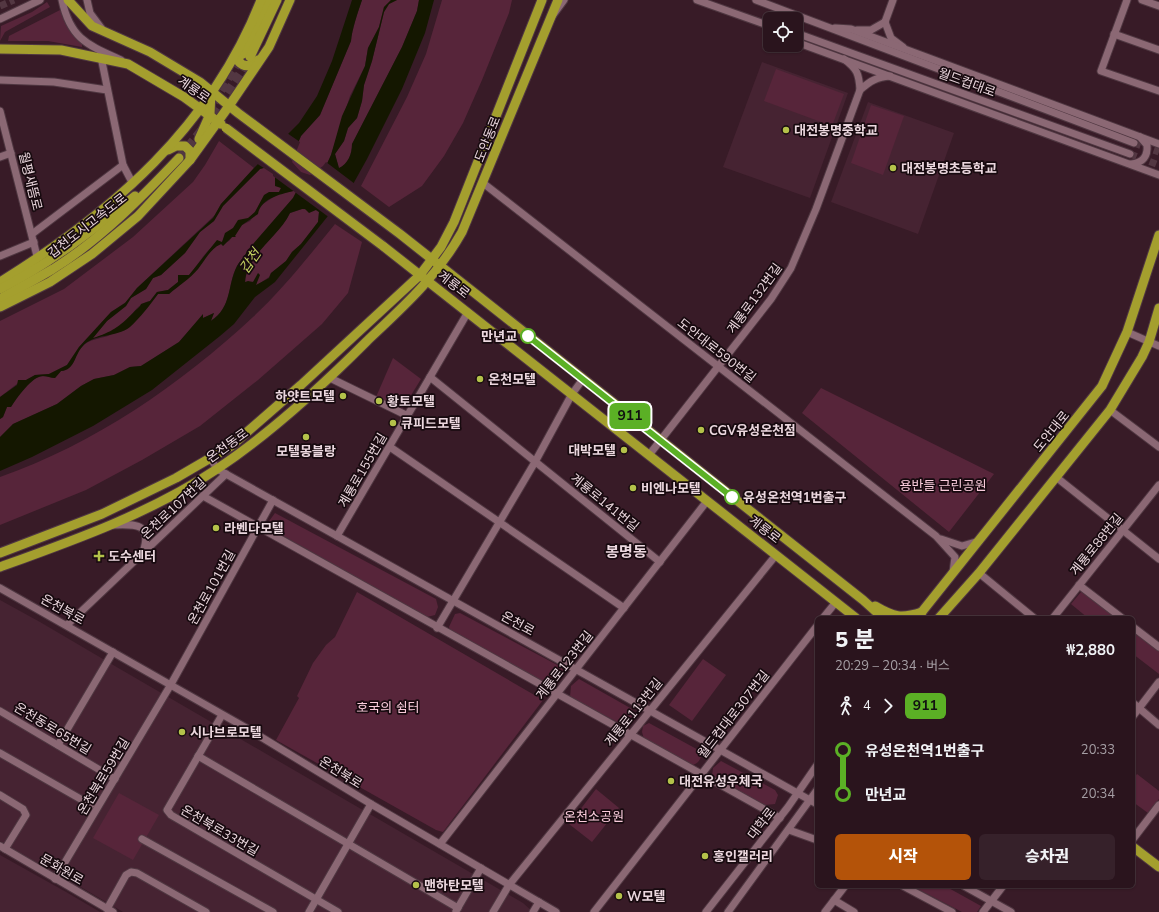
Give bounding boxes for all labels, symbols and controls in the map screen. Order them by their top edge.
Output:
map controls [763,12,803,52]
button: locate [763,12,803,52]
street label: 월드컵대로 [935,64,998,102]
street label: 계룡로 [174,72,213,108]
street label: 도안동로 [471,114,505,165]
place label: 대전봉명중학교 [794,122,878,140]
marker: 대전봉명중학교 [781,125,791,135]
street label: 월평새뜸로 [14,150,46,212]
place label: 대전봉명초등학교 [901,160,997,178]
marker: 대전봉명초등학교 [888,163,898,173]
street label: 갑천도시고속도로 [44,189,131,262]
water label: 갑천 [235,244,266,277]
street label: 계룡로132번길 [723,260,787,338]
street label: 계룡로 [434,267,473,303]
street label: 도안대로590번길 [673,314,759,387]
place label: 만년교 [481,328,517,346]
marker: 만년교 [520,328,536,344]
place label: 온천모텔 [488,371,536,389]
marker: 온천모텔 [475,374,485,384]
place label: 하얏트모텔 [275,388,335,406]
marker: 하얏트모텔 [338,391,348,401]
place label: 황토모텔 [387,393,435,411]
marker: 황토모텔 [374,396,384,406]
line badge: 911 [607,403,653,429]
text: 911 [617,406,643,425]
street label: 도안대로 [1030,407,1074,456]
place label: 큐피드모텔 [401,415,461,433]
marker: 큐피드모텔 [388,418,398,428]
place label: CGV유성온천점 [709,422,796,440]
street label: 온천동로 [203,424,252,467]
marker: CGV유성온천점 [696,425,706,435]
street label: 계룡로155번길 [334,430,391,511]
marker: 모텔몽블랑 [301,432,311,442]
place label: 대박모텔 [568,442,616,460]
place label: 모텔몽블랑 [276,443,336,461]
marker: 대박모텔 [619,445,629,455]
street label: 계룡로141번길 [566,470,642,536]
street label: 온천로107번길 [137,474,210,544]
park label: 용반들 근린공원 [899,477,987,495]
place label: 비엔나모텔 [641,480,701,498]
marker: 비엔나모텔 [628,483,638,493]
marker: 유성온천역1번출구 [724,489,740,505]
place label: 유성온천역1번출구 [743,489,847,507]
street label: 계룡로88번길 [1066,510,1127,580]
street label: 계룡로 [745,512,784,548]
place label: 라벤다모텔 [224,520,284,538]
marker: 라벤다모텔 [211,523,221,533]
district label: 봉명동 [605,542,647,562]
street label: 온천로101번길 [184,547,240,628]
place label: 도수센터 [108,548,156,566]
marker: 도수센터 [93,550,105,562]
street label: 온천북로 [37,590,88,629]
street label: 온천로 [497,607,538,640]
text: 5 분 [835,625,875,655]
street label: 계룡로123번길 [532,627,597,704]
text: ₩2,880 [1066,640,1115,660]
text: 20:29 – 20:34 · 버스 [835,657,950,675]
street label: 월드컵대로307번길 [694,667,774,762]
street label: 계룡로113번길 [601,675,667,751]
icon: walk [835,695,857,717]
icon: forward [877,695,899,717]
text: 911 [913,696,938,715]
text: 4 [863,697,871,715]
street label: 온천동로65번길 [10,699,95,759]
park label: 호국의 쉼터 [356,699,420,717]
place label: 시나브로모텔 [190,724,262,742]
marker: 시나브로모텔 [177,727,187,737]
street label: 온천북로59번길 [74,734,134,819]
text: 유성온천역1번출구 [865,741,984,761]
text: 20:33 [1081,741,1115,759]
street label: 온천북로 [315,753,366,793]
place label: 대전유성우체국 [679,773,763,791]
marker: 대전유성우체국 [666,776,676,786]
text: 만년교 [865,785,906,805]
text: 20:34 [1081,785,1115,803]
street label: 온천북로33번길 [177,801,262,861]
street label: 대학로 [744,804,780,843]
park label: 온천소공원 [564,808,624,826]
button: 시작 [835,834,971,880]
button: 승차권 [979,834,1115,880]
place label: 홍인갤러리 [713,848,773,866]
street label: 문화원로 [36,850,87,890]
marker: 홍인갤러리 [700,851,710,861]
place label: 맨하탄모텔 [424,877,484,895]
marker: 맨하탄모텔 [411,880,421,890]
place label: W모텔 [627,888,665,906]
marker: W모텔 [614,891,624,901]

